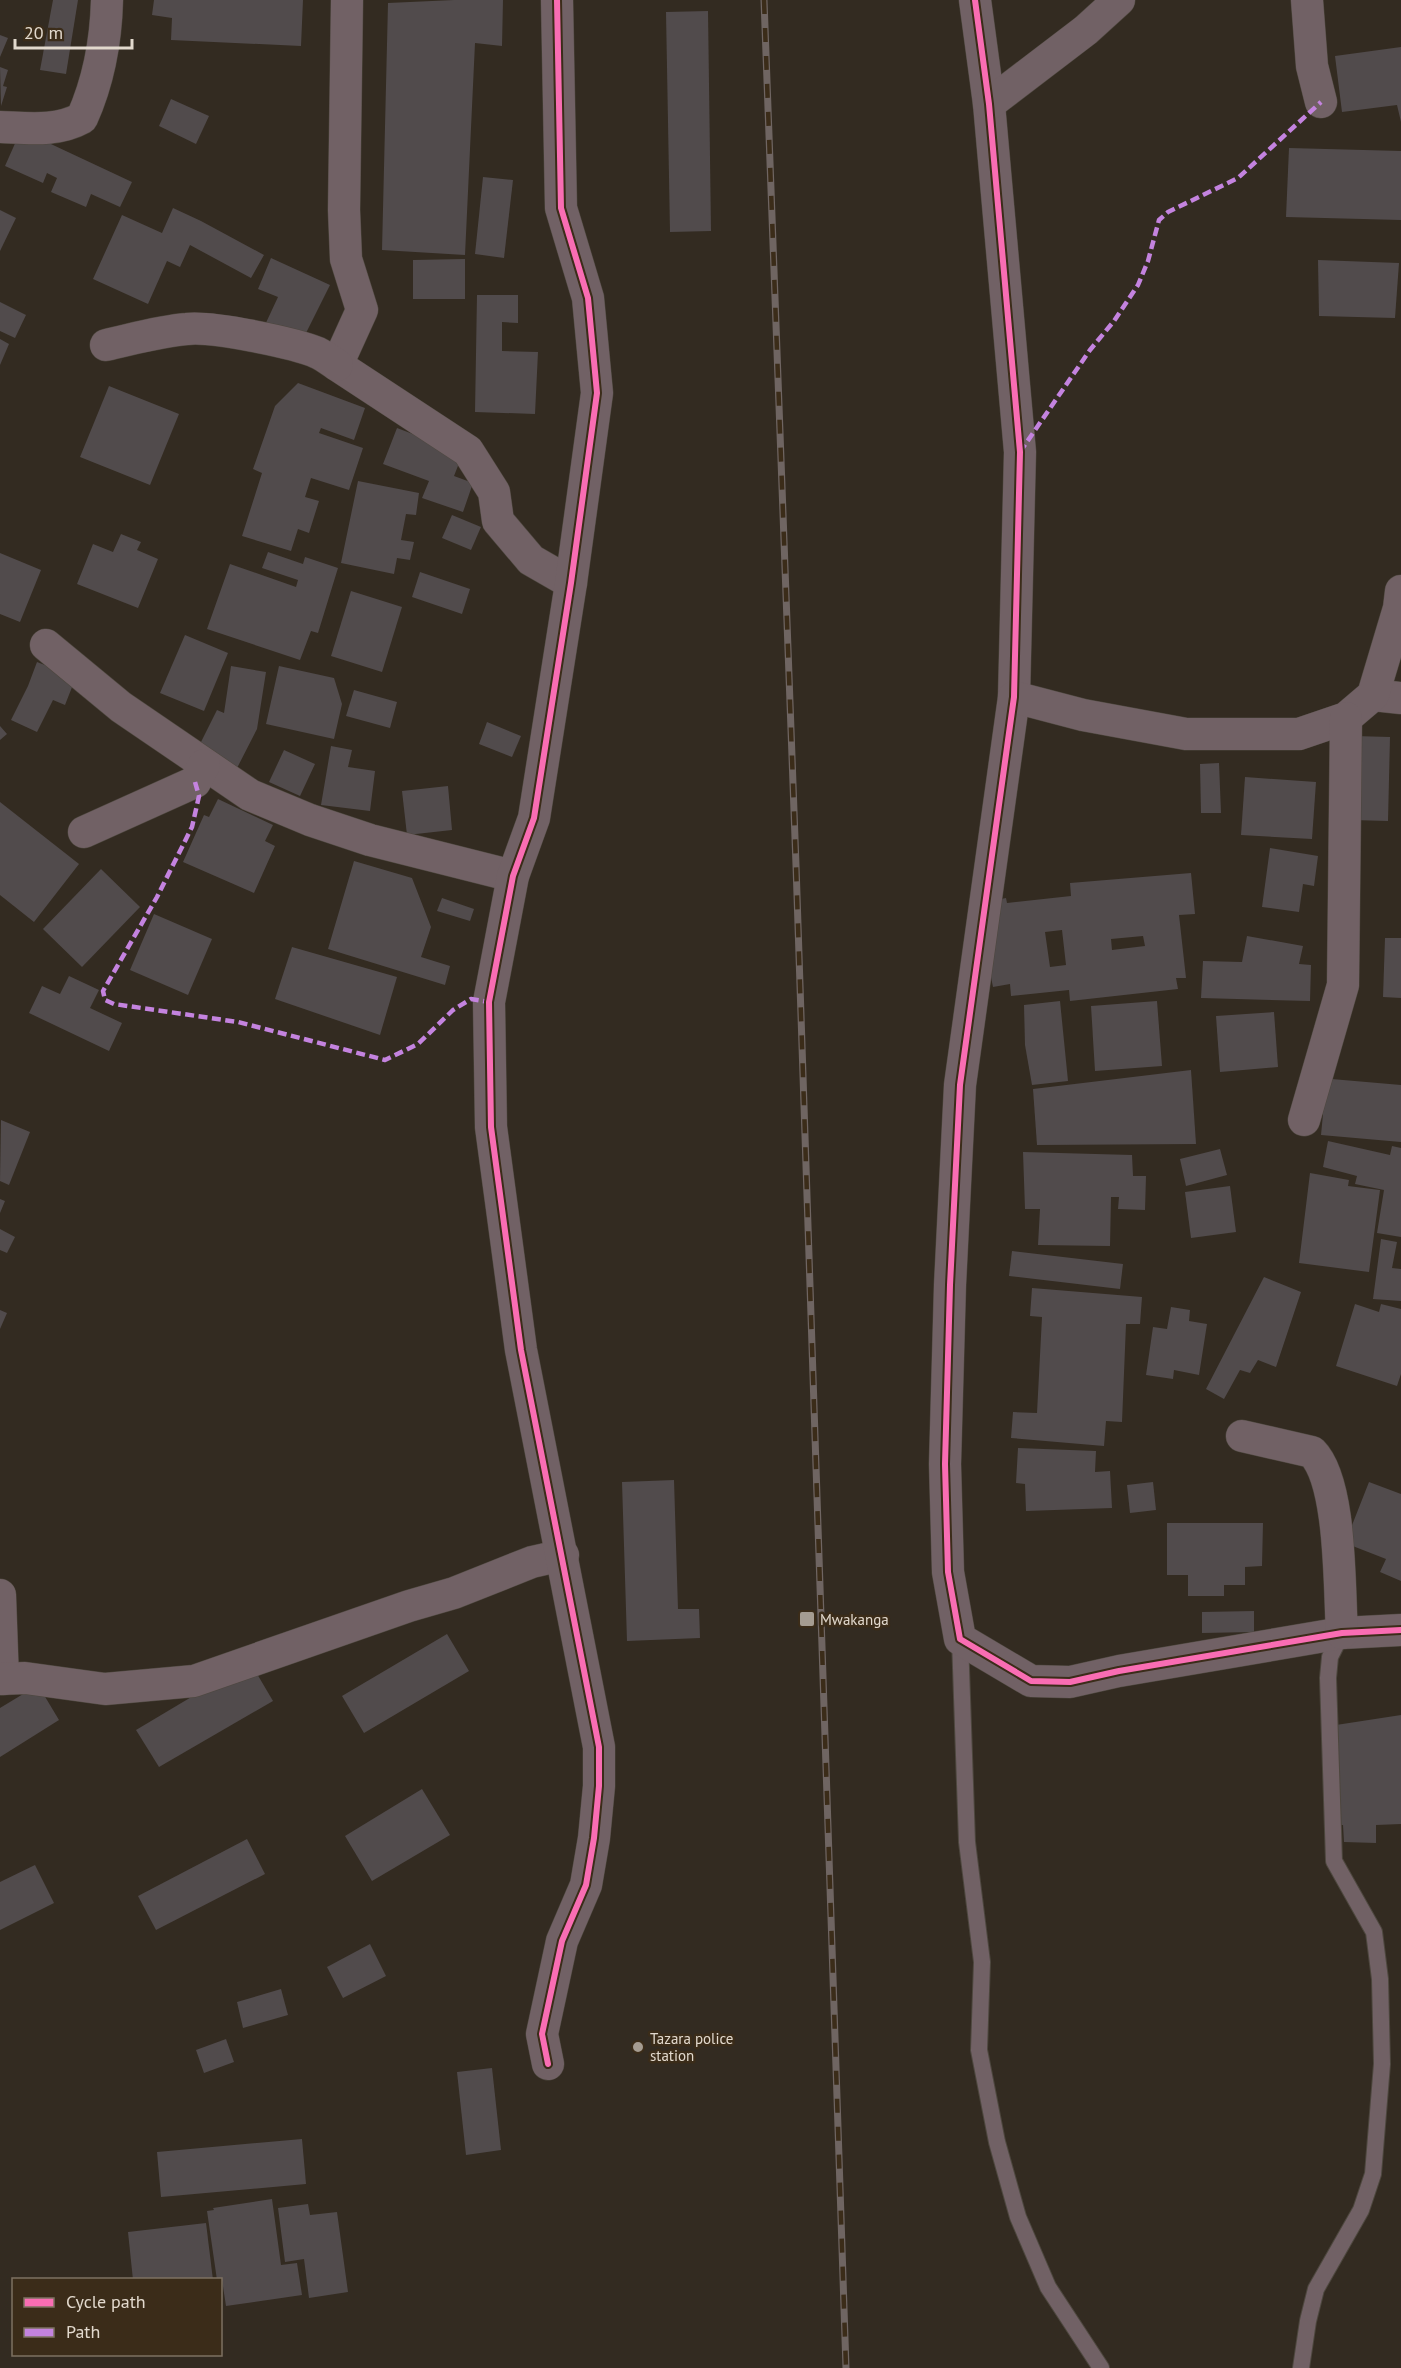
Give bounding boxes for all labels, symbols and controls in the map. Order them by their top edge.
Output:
scale bar [15,12,132,50]
text: 20 m [24,21,63,44]
marker: Mwakanga [798,1610,816,1628]
place label: Mwakanga [820,1610,889,1629]
place label: Tazara police station [650,2029,733,2065]
marker: Tazara police station [631,2040,645,2054]
legend [12,2278,222,2356]
text: Cycle path [66,2290,146,2313]
text: Path [66,2320,100,2343]

